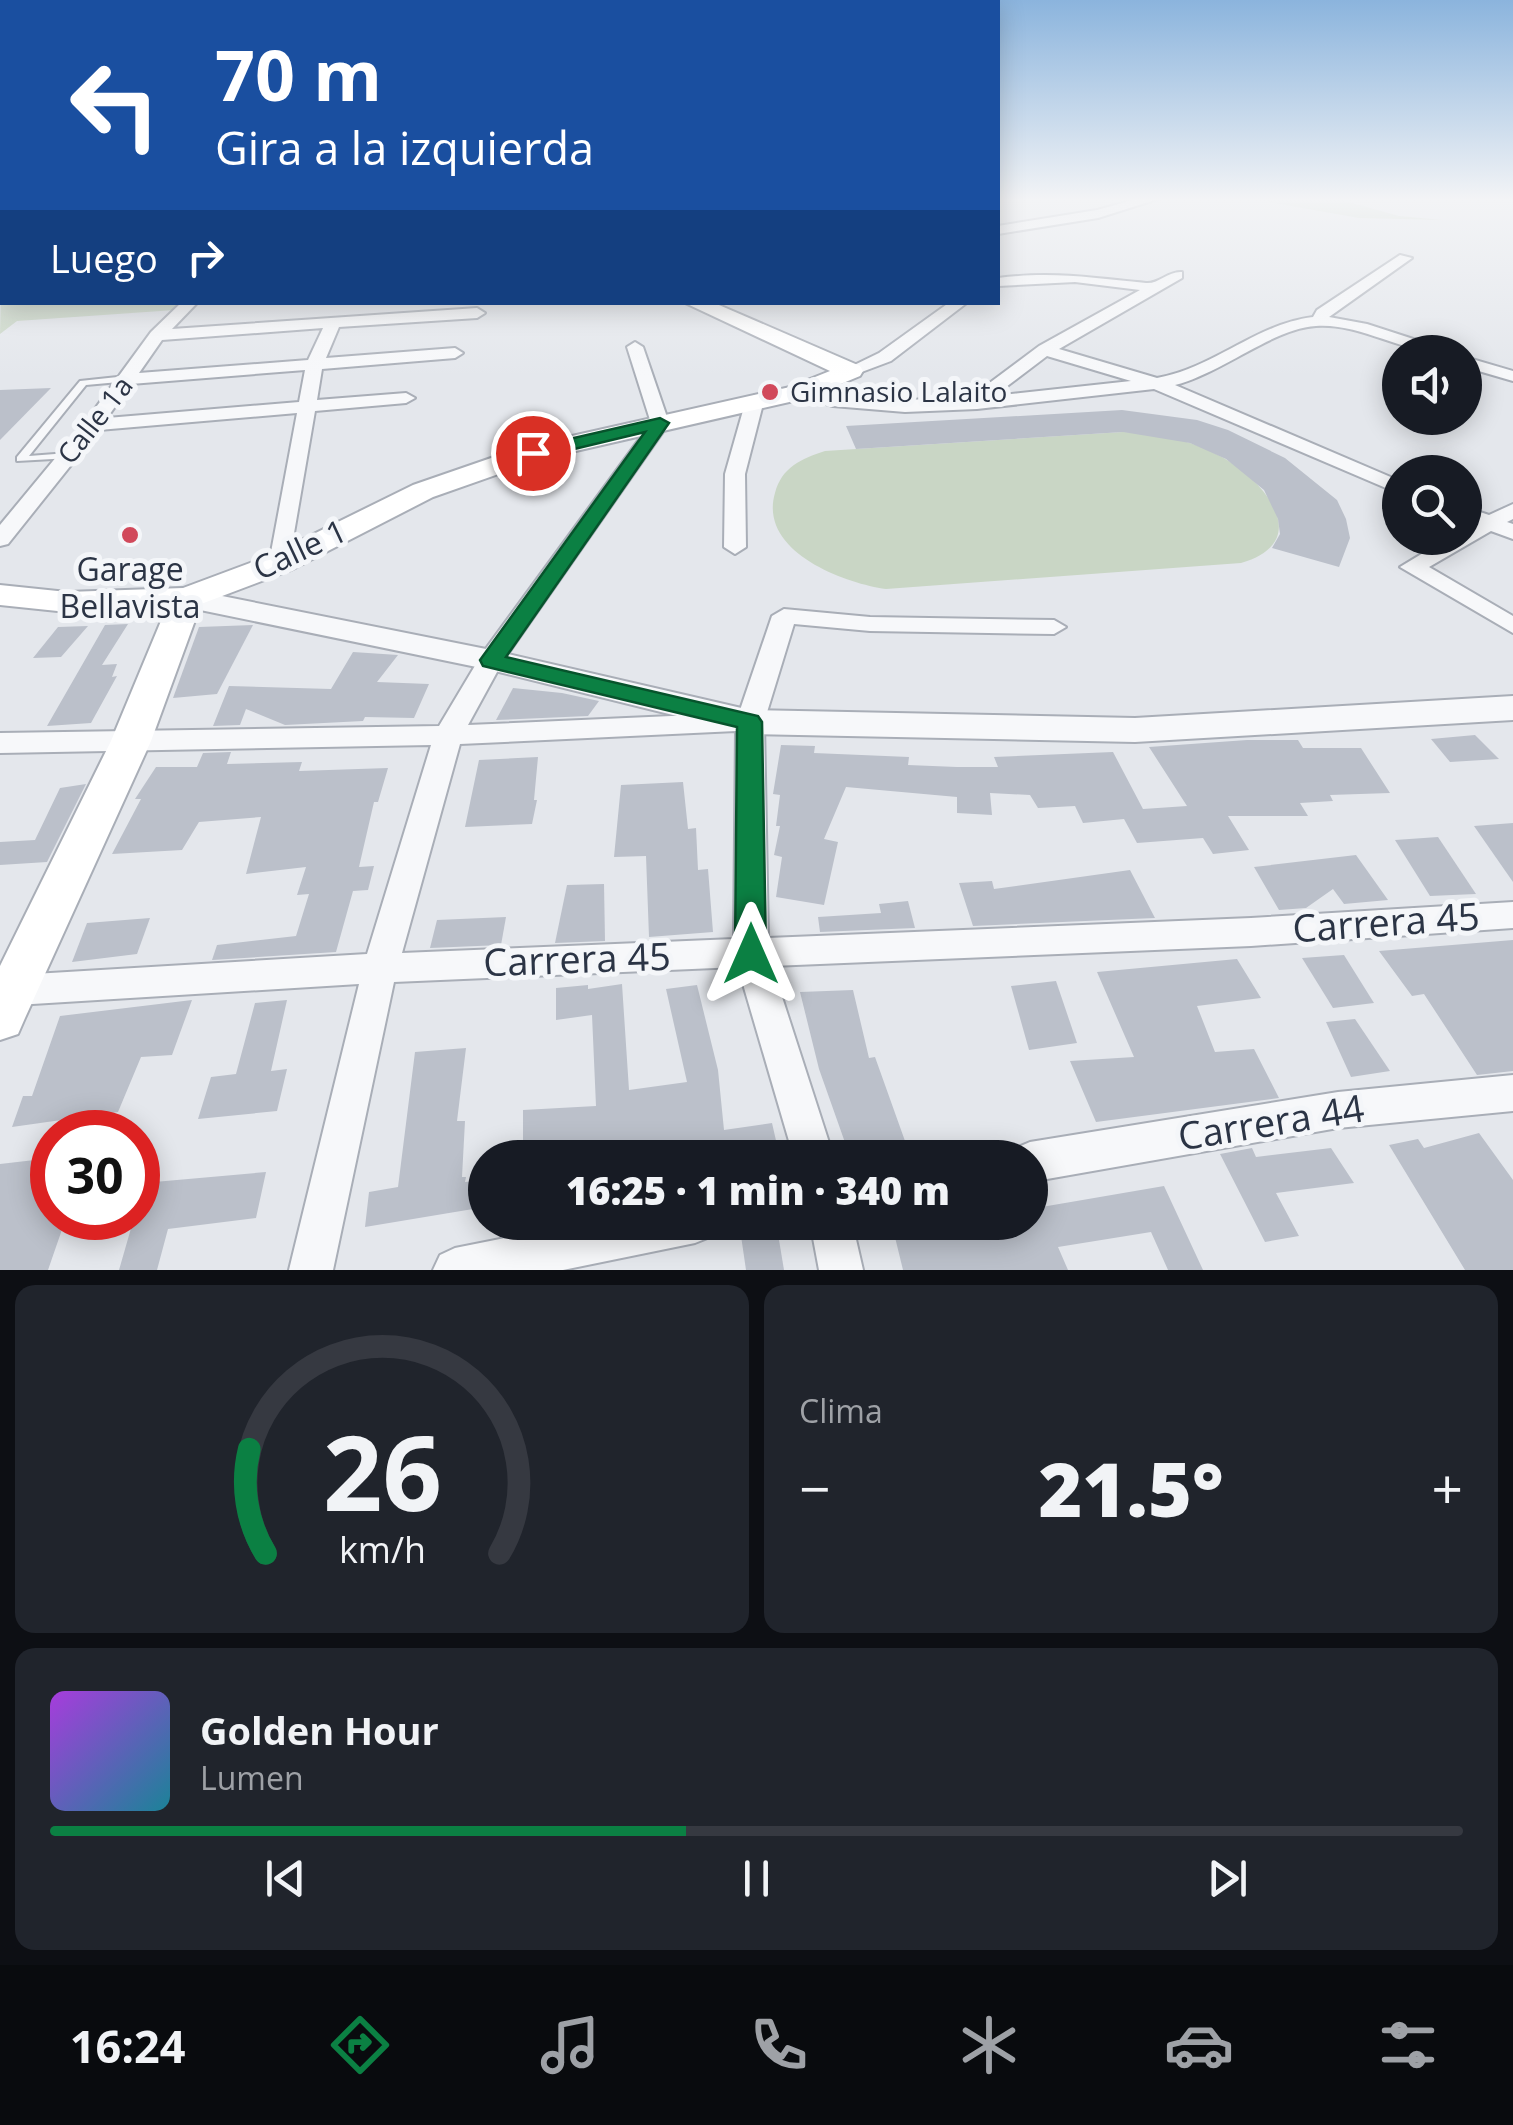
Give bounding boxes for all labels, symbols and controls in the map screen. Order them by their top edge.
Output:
text: 70 m [215,26,382,122]
icon: left [50,40,180,170]
text: Gira a la izquierda [215,117,594,178]
icon: right [178,230,233,285]
text: Luego [50,232,158,284]
map controls [1382,335,1482,555]
button: sound [1382,335,1482,435]
street label: Calle 1a [48,368,141,471]
place label: Gimnasio Lalaito [790,372,1007,410]
marker: Gimnasio Lalaito [759,381,781,403]
pin [491,411,576,496]
icon: arrive [506,426,561,481]
button: search [1382,455,1482,555]
street label: Calle 1 [246,508,353,589]
marker: Garage Bellavista [119,524,141,546]
place label: Garage Bellavista [59,547,201,627]
street label: Carrera 45 [1291,889,1481,953]
position arrow [699,902,803,1006]
street label: Carrera 45 [482,929,671,987]
street label: Carrera 44 [1174,1081,1367,1161]
speed limit sign: 30 [30,1110,160,1240]
text: 16:25 · 1 min · 340 m [566,1164,950,1216]
text: Clima [799,1389,883,1432]
text: 26 [323,1400,441,1541]
text: 21.5° [1038,1437,1224,1539]
text: − [799,1450,830,1525]
text: + [1432,1450,1463,1525]
text: km/h [339,1525,425,1573]
text: Golden Hour [200,1704,439,1756]
text: Lumen [200,1756,304,1799]
icon: previous [258,1851,313,1906]
icon: pause [729,1851,784,1906]
icon: next [1200,1851,1255,1906]
icon: directions [325,2010,395,2080]
icon: music [535,2010,605,2080]
icon: phone [744,2010,814,2080]
icon: climate [954,2010,1024,2080]
icon: car [1164,2010,1234,2080]
icon: filters [1373,2010,1443,2080]
text: 16:24 [70,2015,186,2076]

